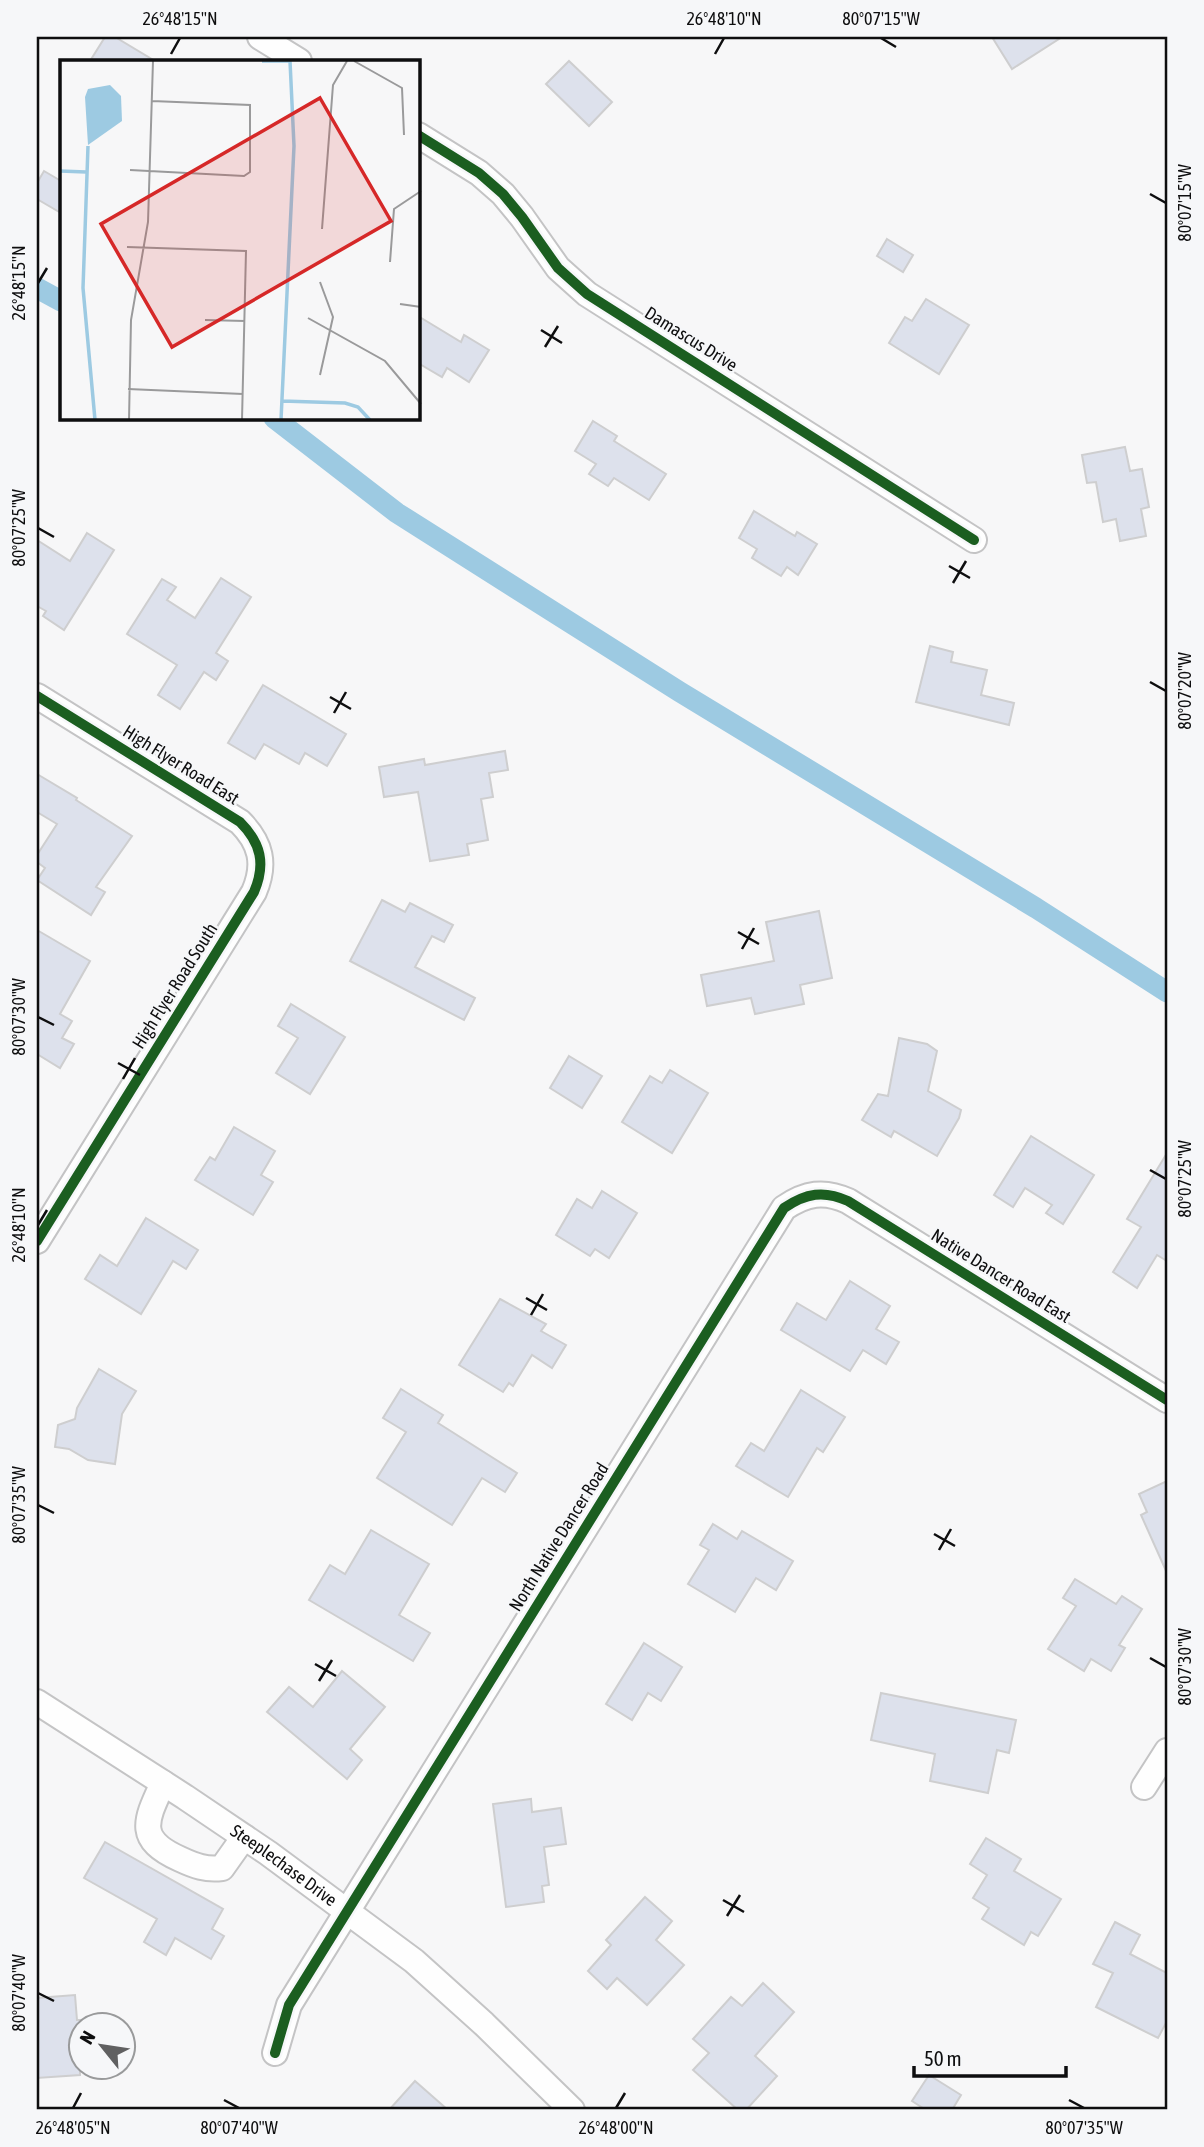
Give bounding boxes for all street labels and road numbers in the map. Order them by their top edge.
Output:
street label: Damascus Drive [641,302,741,375]
street label: High Flyer Road East [119,720,243,809]
street label: High Flyer Road South [128,919,222,1052]
street label: Native Dancer Road East [928,1224,1075,1327]
street label: North Native Dancer Road [504,1459,613,1615]
street label: Steeplechase Drive [227,1820,341,1910]

